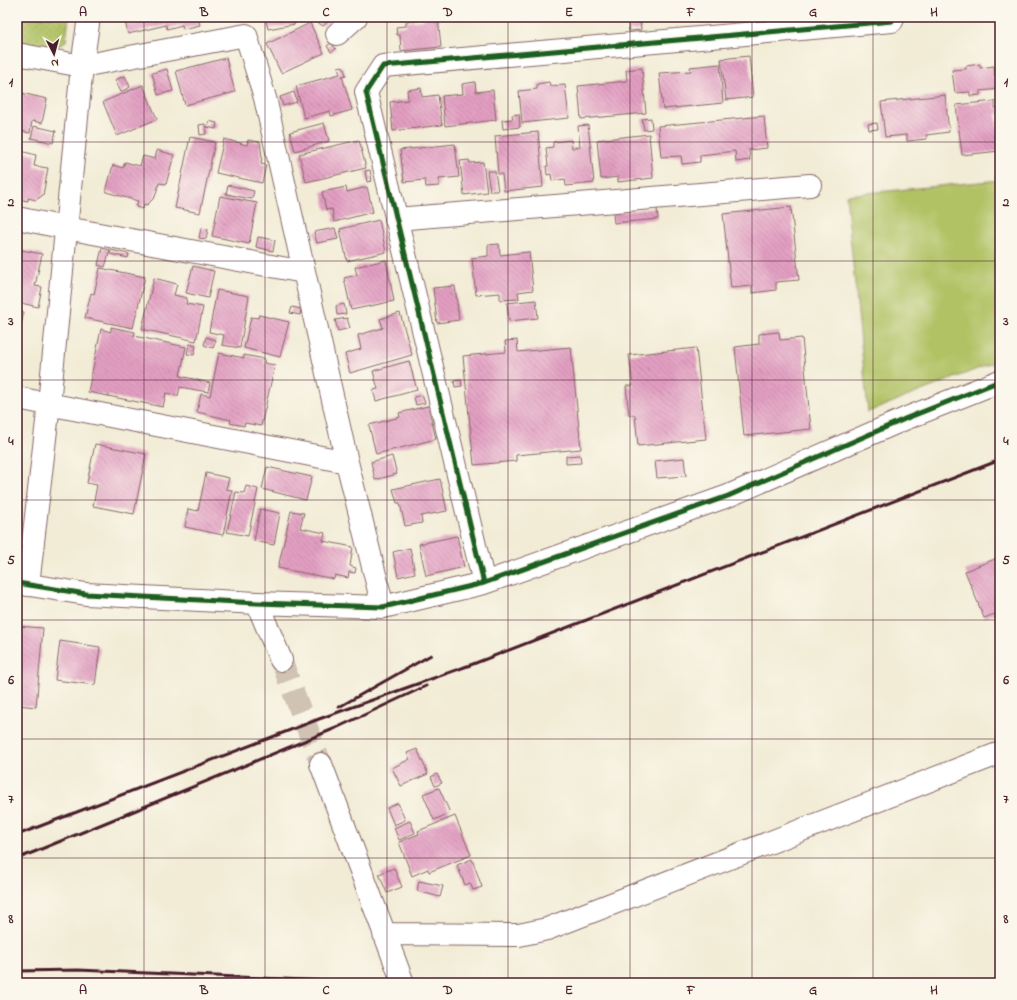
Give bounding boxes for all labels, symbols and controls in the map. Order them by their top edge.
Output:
text: A [79,3,87,22]
text: B [199,3,209,22]
text: C [322,3,330,22]
text: D [442,3,453,22]
text: E [565,3,573,22]
text: F [686,3,696,22]
text: G [809,3,817,22]
text: H [930,3,938,22]
north arrow [34,34,74,74]
text: N [50,55,59,71]
text: 1 [9,73,14,92]
text: 1 [1004,73,1009,92]
text: 2 [7,193,15,212]
text: 2 [1002,193,1010,212]
text: 3 [7,312,14,331]
text: 3 [1002,312,1009,331]
text: 4 [7,432,14,451]
text: 4 [1002,432,1009,451]
text: 5 [7,551,15,570]
text: 5 [1002,551,1010,570]
text: 6 [7,671,14,690]
text: 6 [1002,671,1009,690]
text: 7 [8,790,14,809]
text: 7 [1003,790,1009,809]
text: 8 [8,910,14,929]
text: 8 [1003,910,1009,929]
text: A [79,981,87,1000]
text: B [199,981,209,1000]
text: C [322,981,330,1000]
text: D [442,981,453,1000]
text: E [565,981,573,1000]
text: F [686,981,696,1000]
text: G [809,981,817,1000]
text: H [930,981,938,1000]

